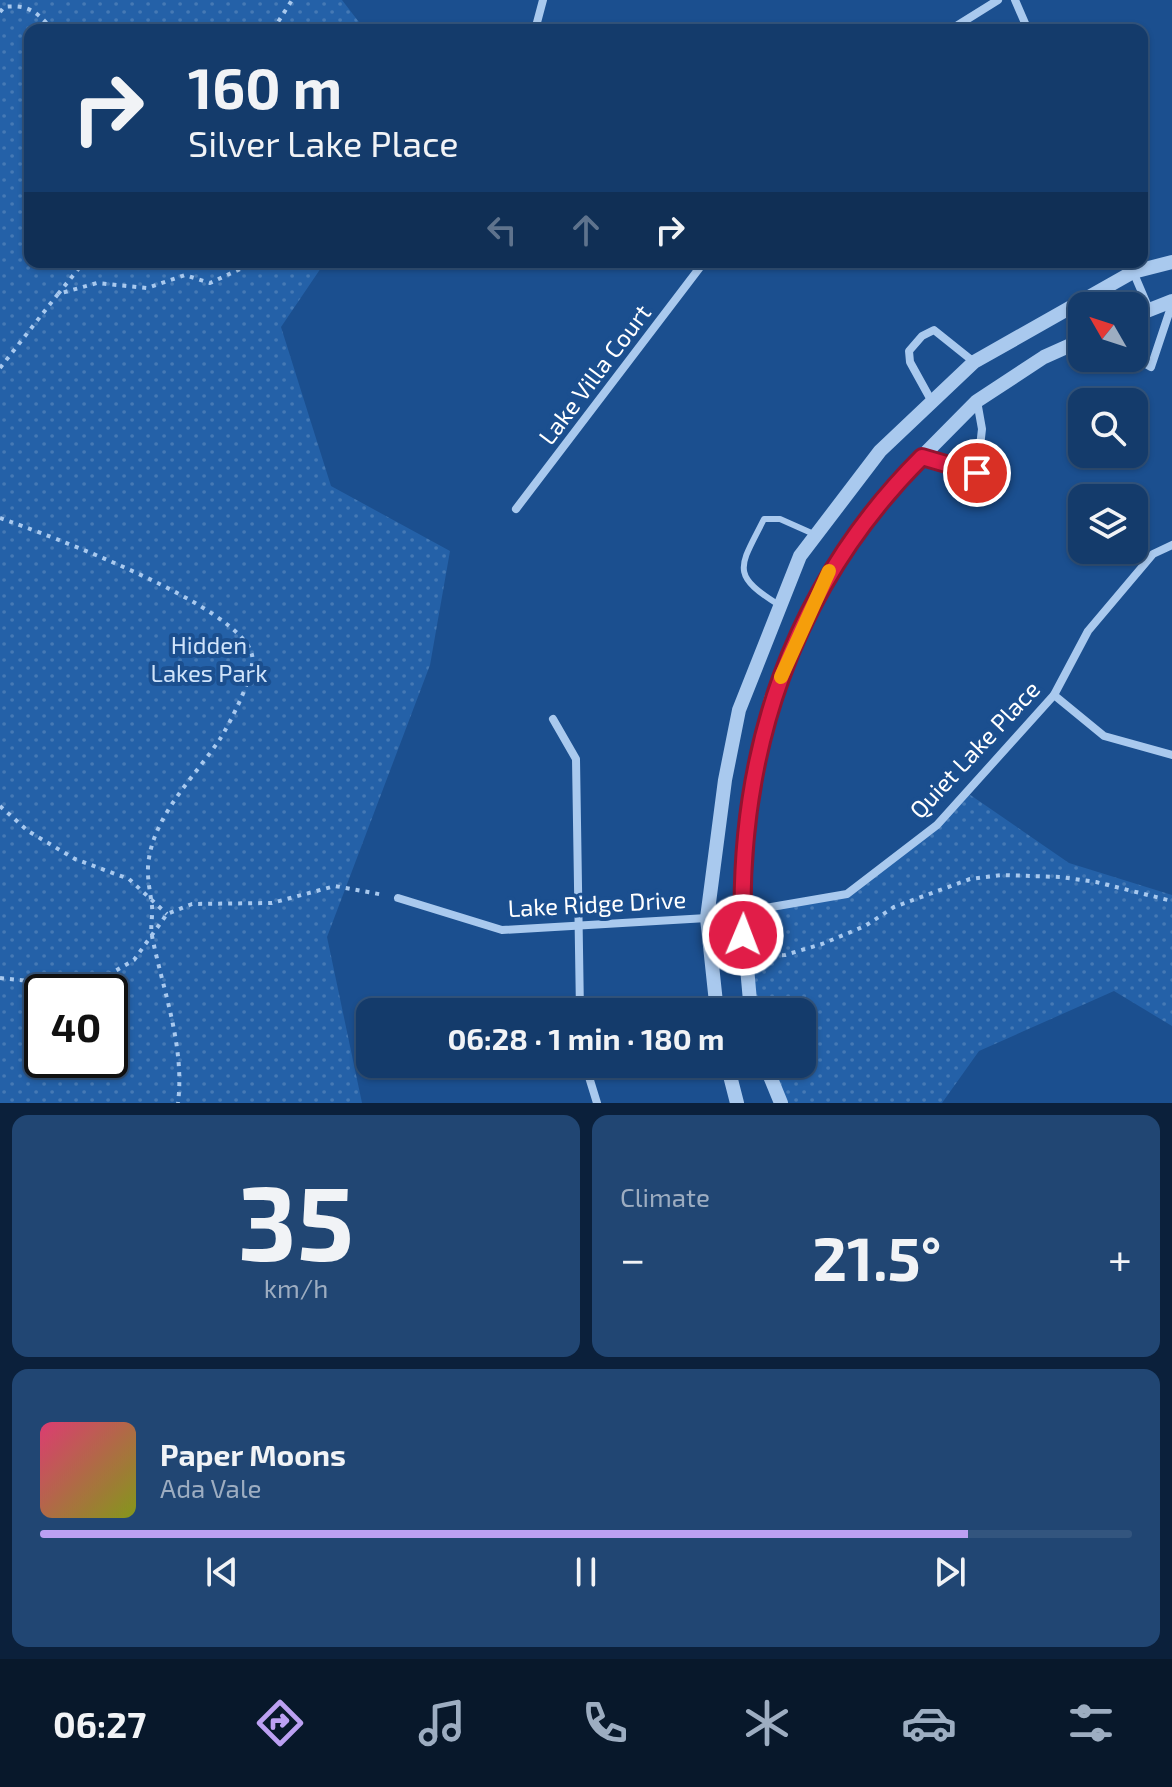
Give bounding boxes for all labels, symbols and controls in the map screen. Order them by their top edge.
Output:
text: 160 m [188,53,342,120]
icon: right [56,56,160,160]
text: Silver Lake Place [188,121,459,164]
icon: left [480,208,524,252]
icon: ahead [564,208,608,252]
icon: right [648,208,692,252]
north arrow [1068,292,1148,372]
map controls [1068,292,1148,564]
street label: Lake Villa Court [532,298,656,450]
button: search [1068,388,1148,468]
pin [943,439,1011,507]
icon: arrive [955,451,999,495]
button: layers [1068,484,1148,564]
park label: Hidden Lakes Park [151,630,267,687]
street label: Quiet Lake Place [903,674,1045,824]
street label: Lake Ridge Drive [507,884,687,922]
position arrow [701,893,785,977]
speed limit sign: 40 [24,974,128,1078]
text: 06:28 · 1 min · 180 m [447,1020,725,1056]
text: 35 [238,1157,354,1282]
text: Climate [620,1181,710,1212]
text: 21.5° [812,1221,941,1293]
text: − [620,1231,646,1284]
text: + [1108,1231,1132,1284]
text: km/h [264,1272,328,1303]
text: Paper Moons [160,1436,346,1472]
text: Ada Vale [160,1472,262,1503]
icon: previous [200,1550,244,1594]
icon: pause [564,1550,608,1594]
icon: next [928,1550,972,1594]
icon: directions [252,1695,308,1751]
icon: music [414,1695,470,1751]
icon: phone [577,1695,633,1751]
icon: climate [739,1695,795,1751]
icon: car [901,1695,957,1751]
icon: filters [1063,1695,1119,1751]
text: 06:27 [53,1702,146,1745]

